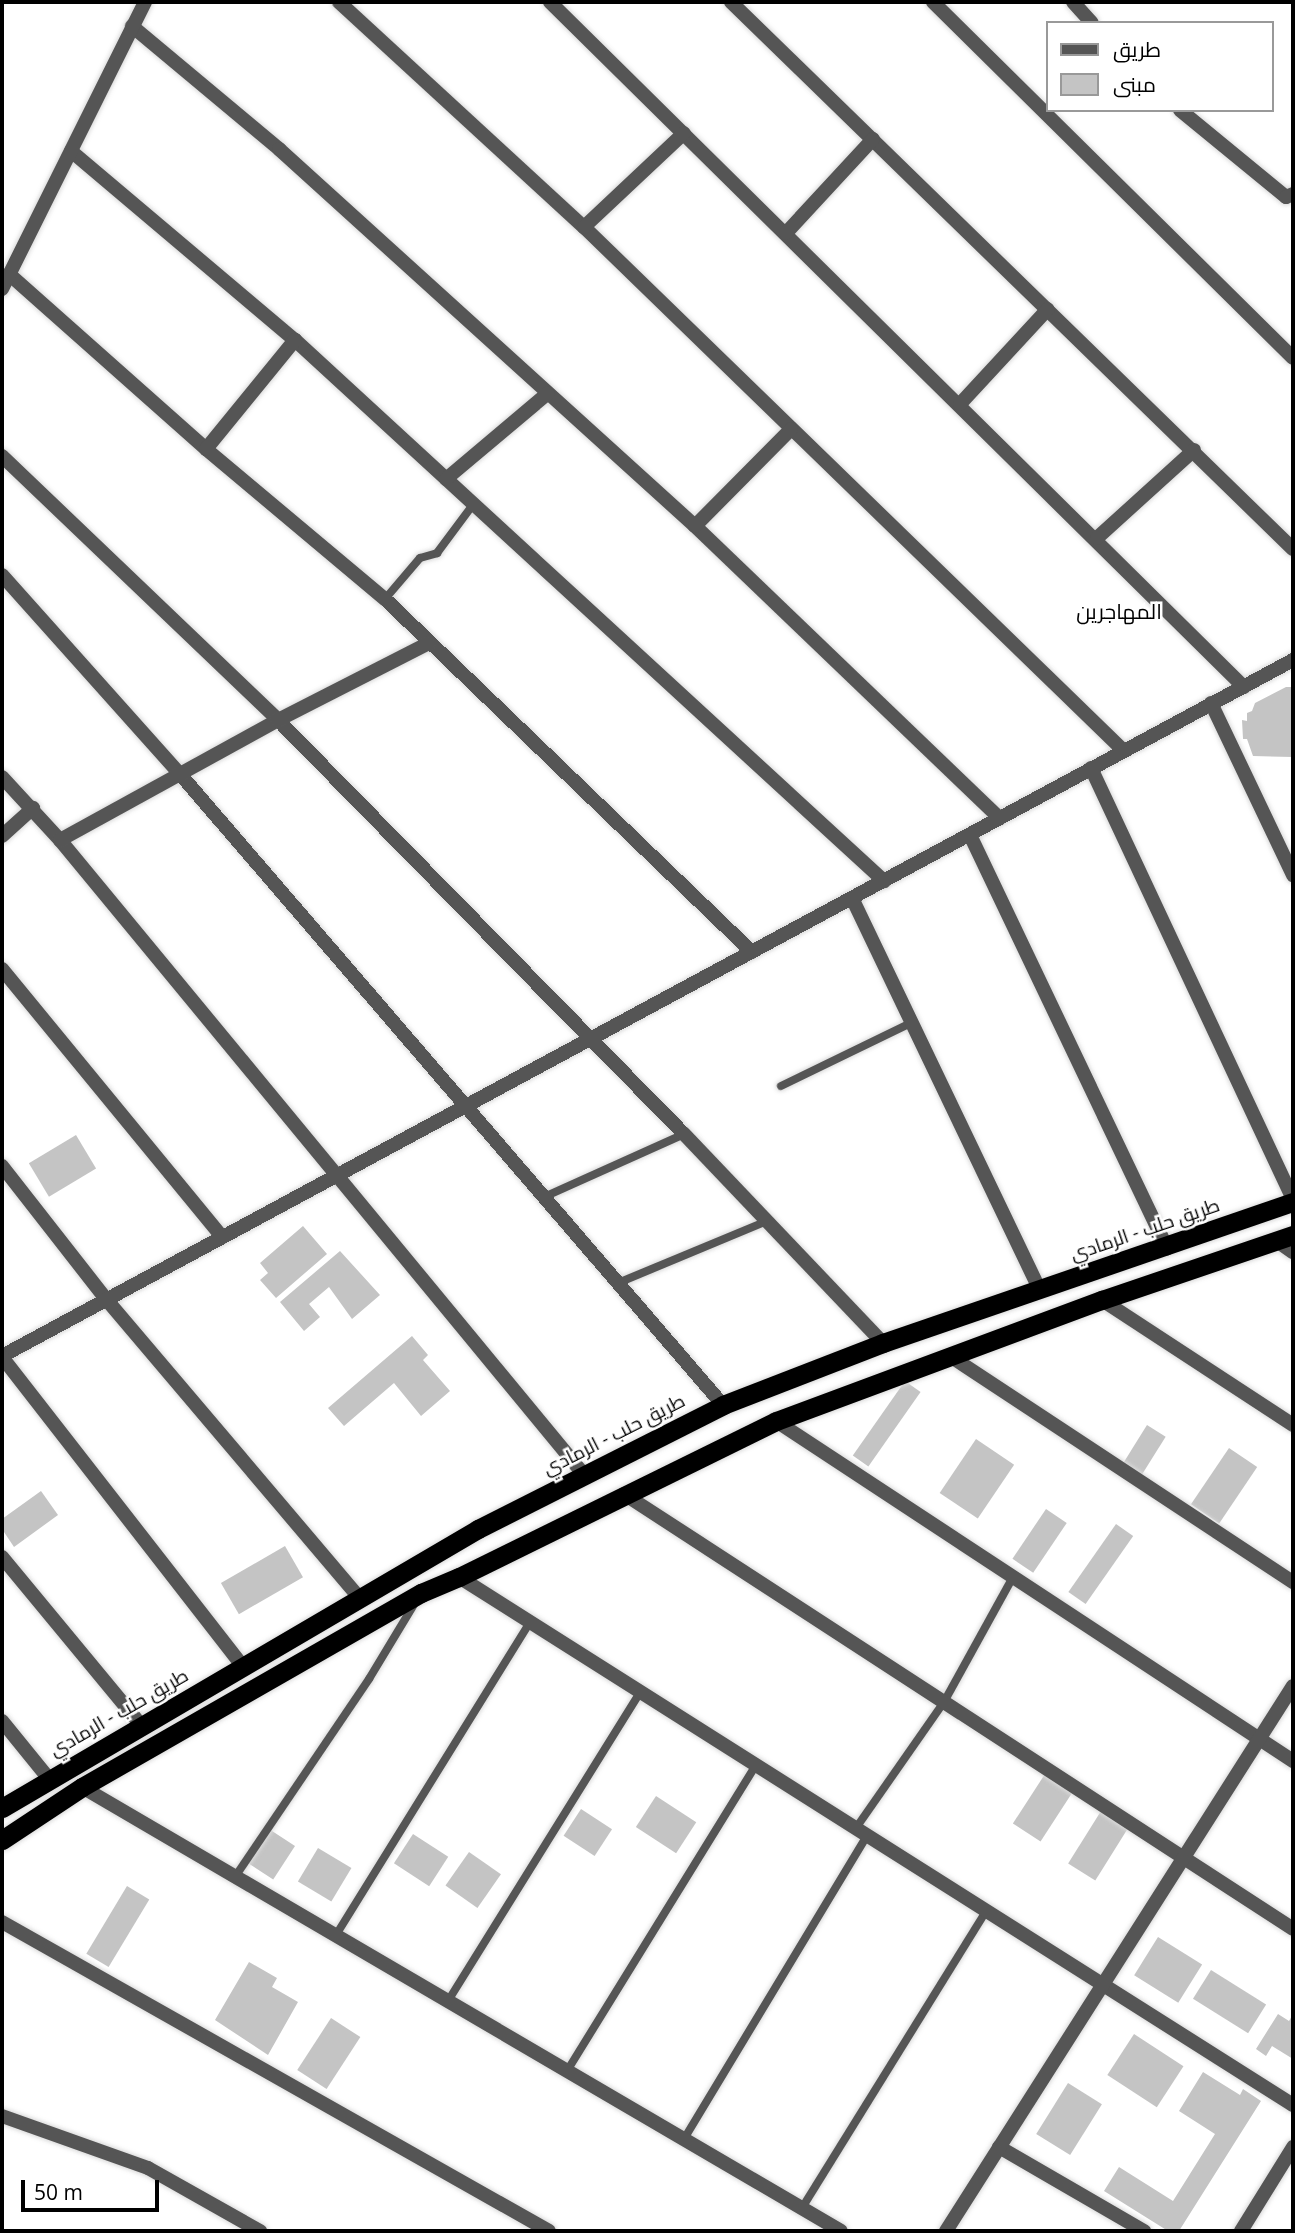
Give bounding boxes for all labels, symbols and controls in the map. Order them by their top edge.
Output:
legend [1046,21,1274,112]
text: طريق [1113,35,1161,63]
text: مبنى [1113,70,1156,98]
district label: المهاجرين [1076,598,1162,624]
street label: طريق حلب - الرمادي [1067,1194,1223,1266]
street label: طريق حلب - الرمادي [539,1389,689,1481]
street label: طريق حلب - الرمادي [46,1664,192,1762]
scale bar [24,2166,163,2210]
text: 50 m [34,2178,83,2206]

